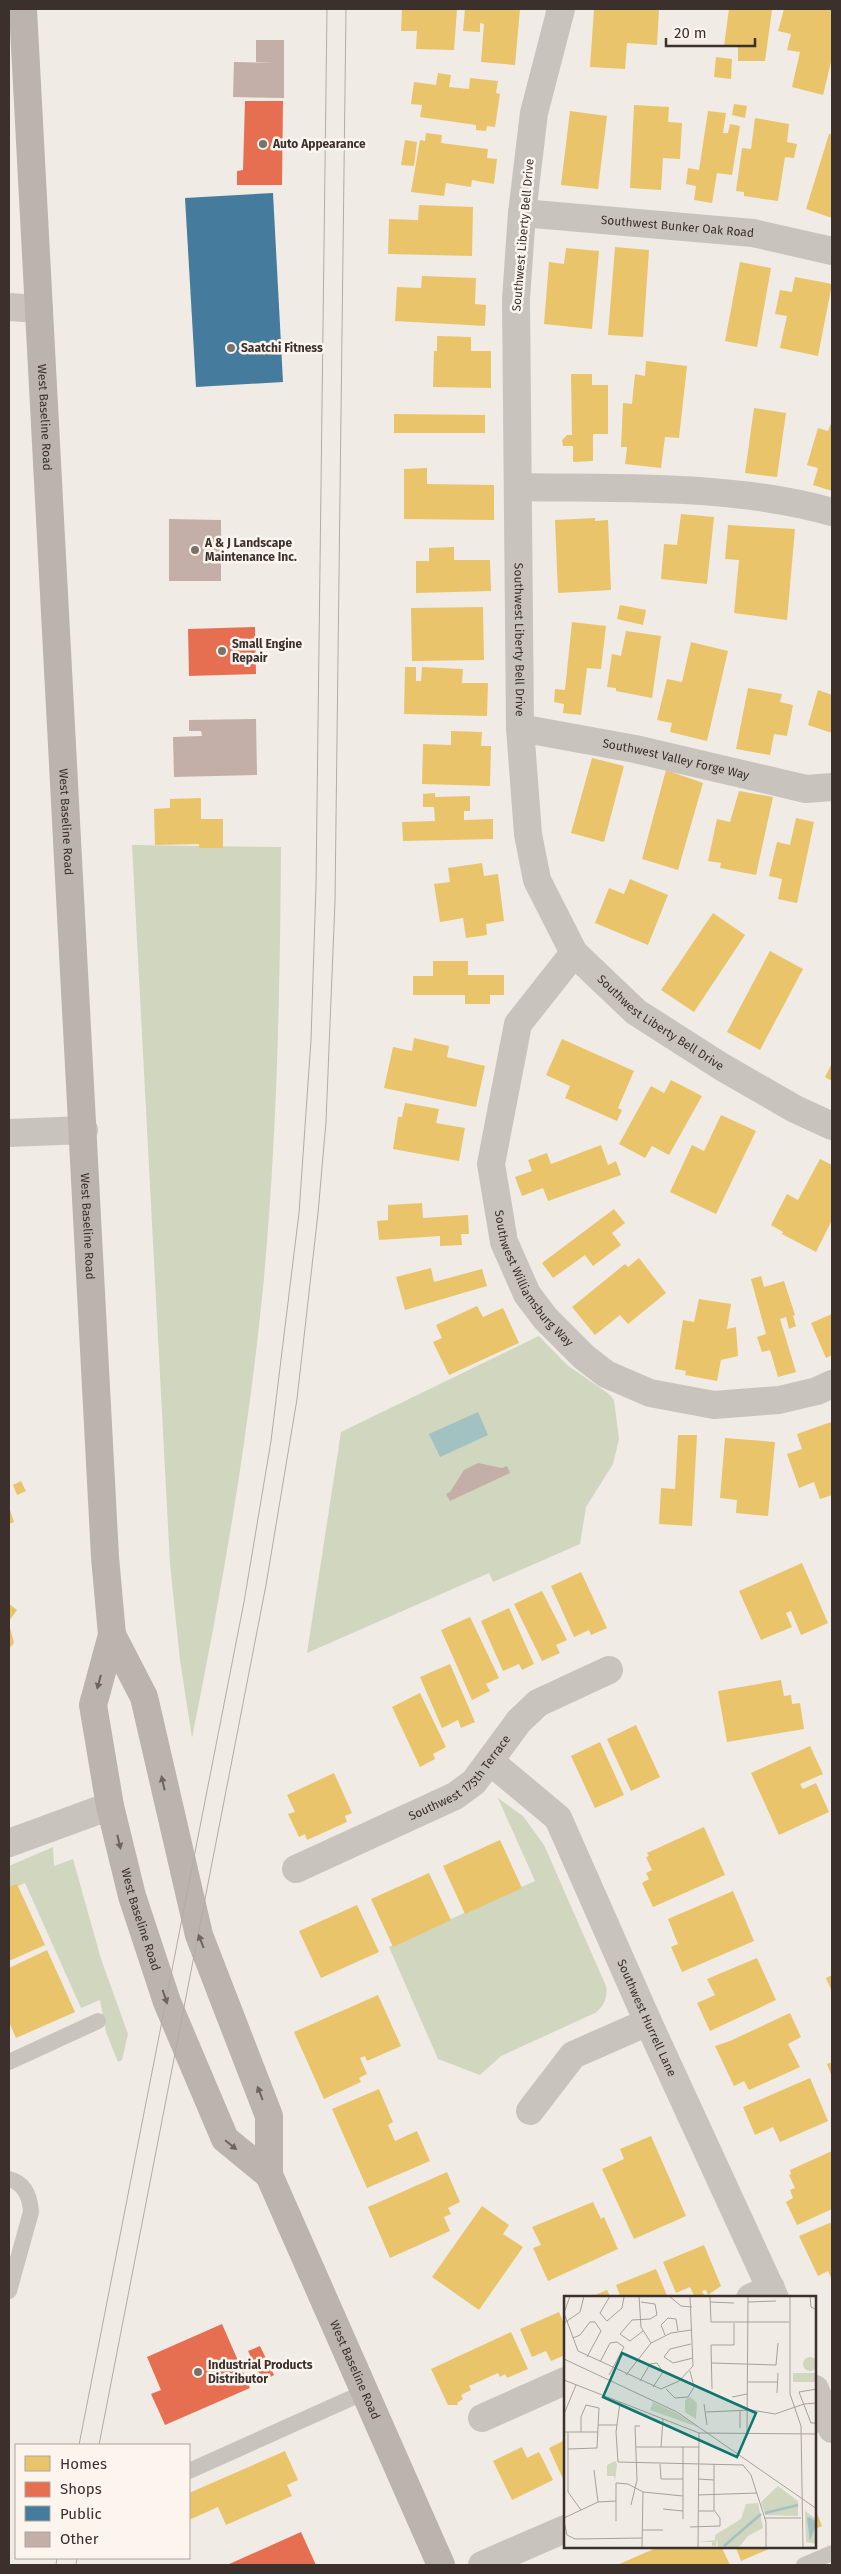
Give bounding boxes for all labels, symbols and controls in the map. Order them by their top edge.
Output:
scale bar [666,15,755,47]
text: 20 m [674,24,707,42]
place label: Auto Appearance [272,137,366,151]
marker: Auto Appearance [257,138,269,150]
street label: Southwest Liberty Bell Drive [509,158,537,312]
street label: Southwest Bunker Oak Road [600,213,755,240]
place label: Saatchi Fitness [241,341,323,355]
marker: Saatchi Fitness [225,342,237,354]
street label: West Baseline Road [35,364,54,471]
place label: A & J Landscape Maintenance Inc. [204,536,297,564]
marker: A & J Landscape Maintenance Inc. [189,544,201,556]
street label: Southwest Liberty Bell Drive [511,563,527,716]
place label: Small Engine Repair [232,637,302,665]
marker: Small Engine Repair [216,645,228,657]
street label: Southwest Valley Forge Way [601,736,751,783]
street label: West Baseline Road [56,768,76,876]
street label: Southwest Liberty Bell Drive [594,972,726,1073]
street label: West Baseline Road [78,1173,97,1280]
street label: Southwest Williamsburg Way [492,1209,576,1349]
one-way arrow [95,1675,103,1690]
street label: Southwest 175th Terrace [406,1732,513,1823]
one-way arrow [159,1776,167,1791]
one-way arrow [115,1834,123,1849]
street label: West Baseline Road [118,1867,163,1973]
one-way arrow [197,1934,204,1949]
street label: Southwest Hurrell Lane [614,1957,679,2079]
one-way arrow [161,1990,169,2005]
one-way arrow [256,2086,264,2100]
one-way arrow [225,2139,238,2150]
inset map [564,2296,816,2549]
street label: West Baseline Road [327,2318,383,2421]
place label: Industrial Products Distributor [208,2358,313,2386]
marker: Industrial Products Distributor [192,2366,204,2378]
legend [15,2444,190,2559]
text: Homes [60,2455,107,2473]
text: Shops [60,2480,102,2498]
text: Public [60,2505,102,2523]
text: Other [60,2530,99,2548]

